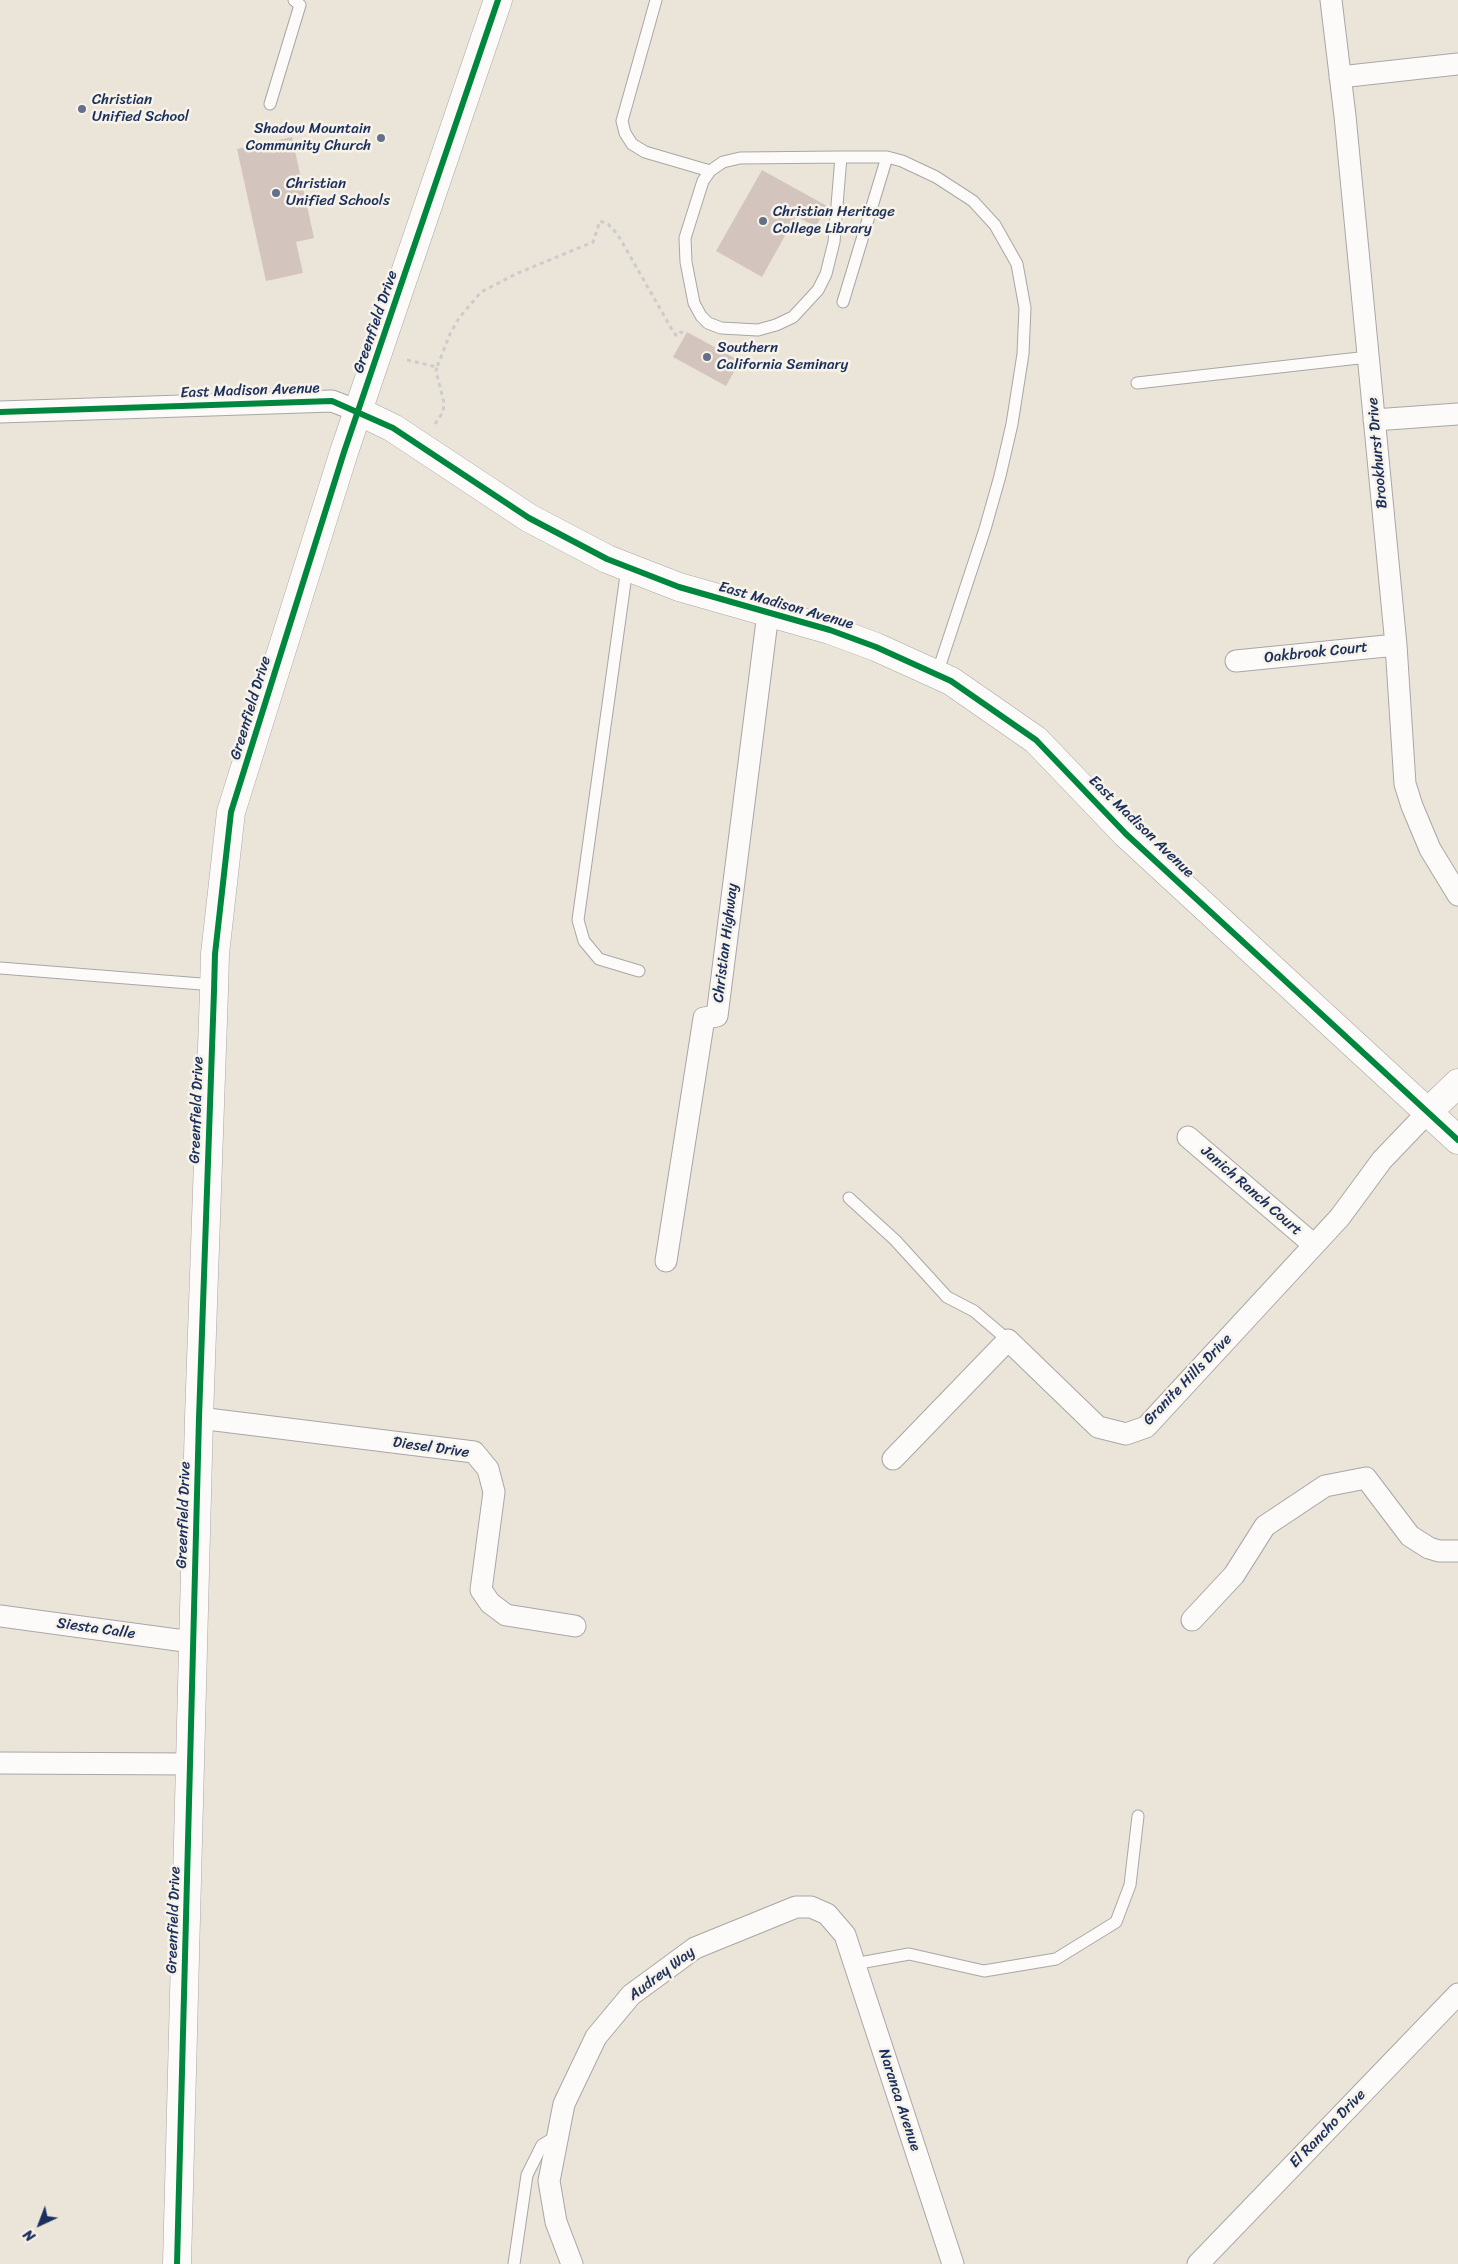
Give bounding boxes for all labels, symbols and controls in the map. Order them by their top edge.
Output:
place label: Christian Unified School [92,91,189,126]
marker: Christian Unified School [76,103,88,115]
place label: Shadow Mountain Community Church [246,120,371,155]
marker: Shadow Mountain Community Church [375,132,387,144]
place label: Christian Unified Schools [286,175,390,210]
marker: Christian Unified Schools [270,187,282,199]
place label: Christian Heritage College Library [773,203,895,238]
marker: Christian Heritage College Library [757,215,769,227]
street label: Greenfield Drive [350,268,402,376]
place label: Southern California Seminary [717,339,848,374]
marker: Southern California Seminary [701,351,713,363]
street label: East Madison Avenue [180,380,320,402]
street label: Brookhurst Drive [1364,397,1392,509]
street label: East Madison Avenue [717,578,855,634]
street label: Oakbrook Court [1263,639,1369,667]
street label: Greenfield Drive [227,654,275,762]
street label: East Madison Avenue [1085,772,1197,882]
street label: Christian Highway [710,882,742,1004]
street label: Greenfield Drive [186,1056,208,1164]
street label: Janich Ranch Court [1197,1142,1305,1240]
street label: Granite Hills Drive [1140,1331,1236,1429]
street label: Diesel Drive [392,1434,470,1462]
street label: Greenfield Drive [173,1461,195,1569]
street label: Siesta Calle [55,1615,137,1643]
street label: Greenfield Drive [163,1866,185,1974]
street label: Audrey Way [625,1943,699,2005]
street label: Naranca Avenue [874,2047,924,2153]
street label: El Rancho Drive [1286,2086,1370,2172]
north arrow [15,2199,65,2249]
text: N [17,2223,42,2248]

